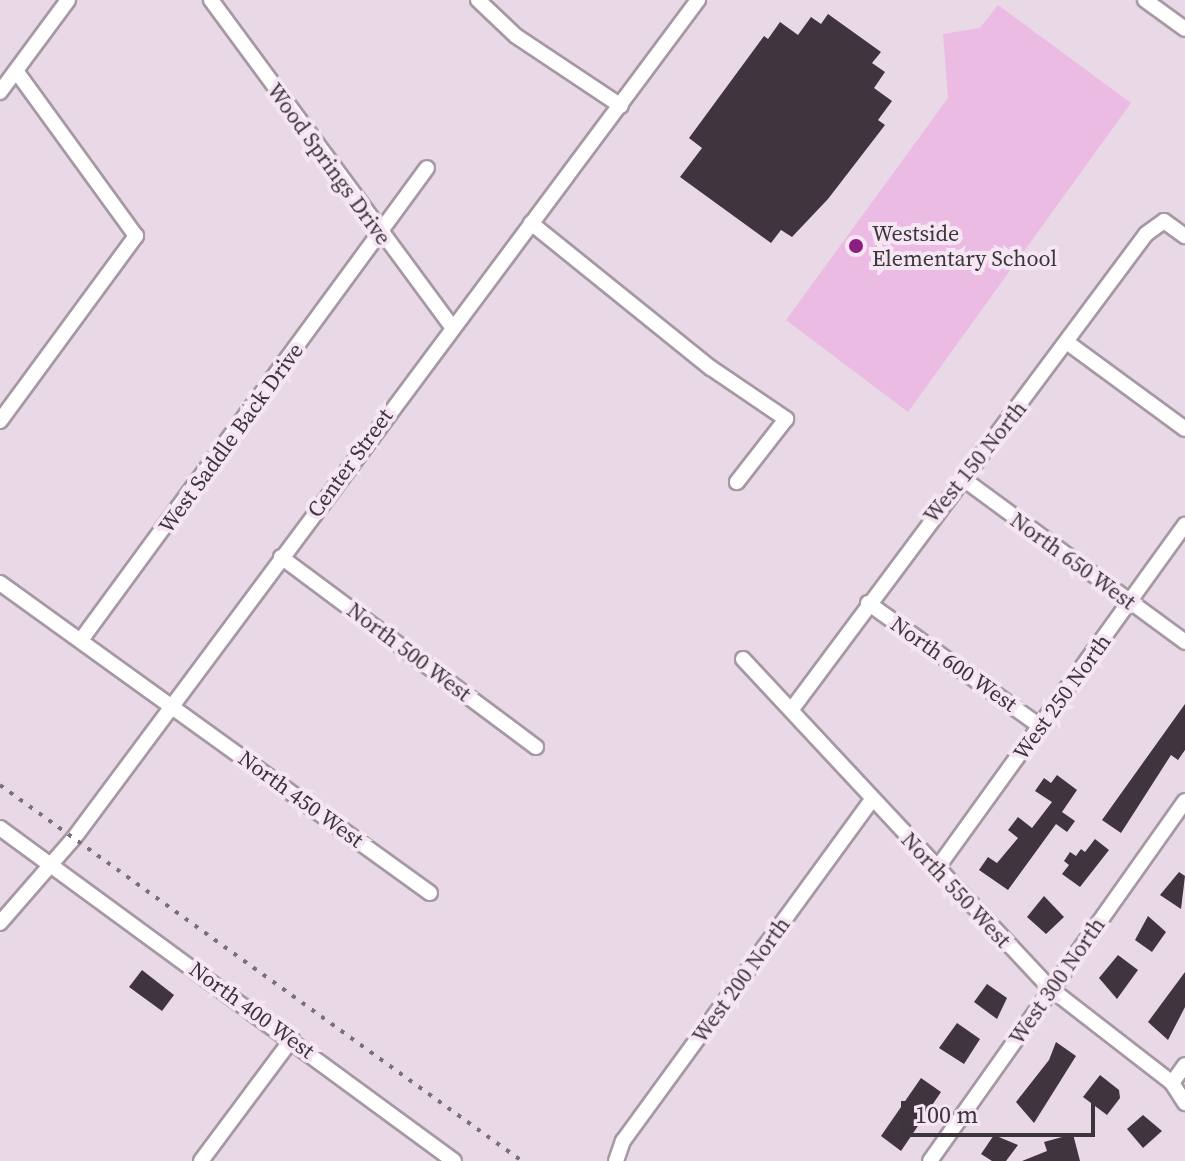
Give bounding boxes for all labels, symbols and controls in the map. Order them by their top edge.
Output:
street label: Wood Springs Drive [261,78,397,250]
place label: Westside Elementary School [872,220,1057,272]
marker: Westside Elementary School [847,237,865,255]
street label: West Saddle Back Drive [153,338,309,538]
street label: West 150 North [918,396,1032,528]
street label: Center Street [302,403,398,523]
street label: North 650 West [1005,507,1141,615]
street label: North 500 West [342,597,476,707]
street label: North 600 West [885,610,1023,718]
street label: West 250 North [1008,629,1116,765]
street label: North 450 West [233,745,369,853]
street label: North 550 West [896,827,1016,953]
street label: West 200 North [687,912,795,1048]
street label: West 300 North [1003,912,1111,1050]
street label: North 400 West [184,956,320,1064]
scale bar [905,1085,1099,1135]
text: 100 m [915,1098,978,1131]

